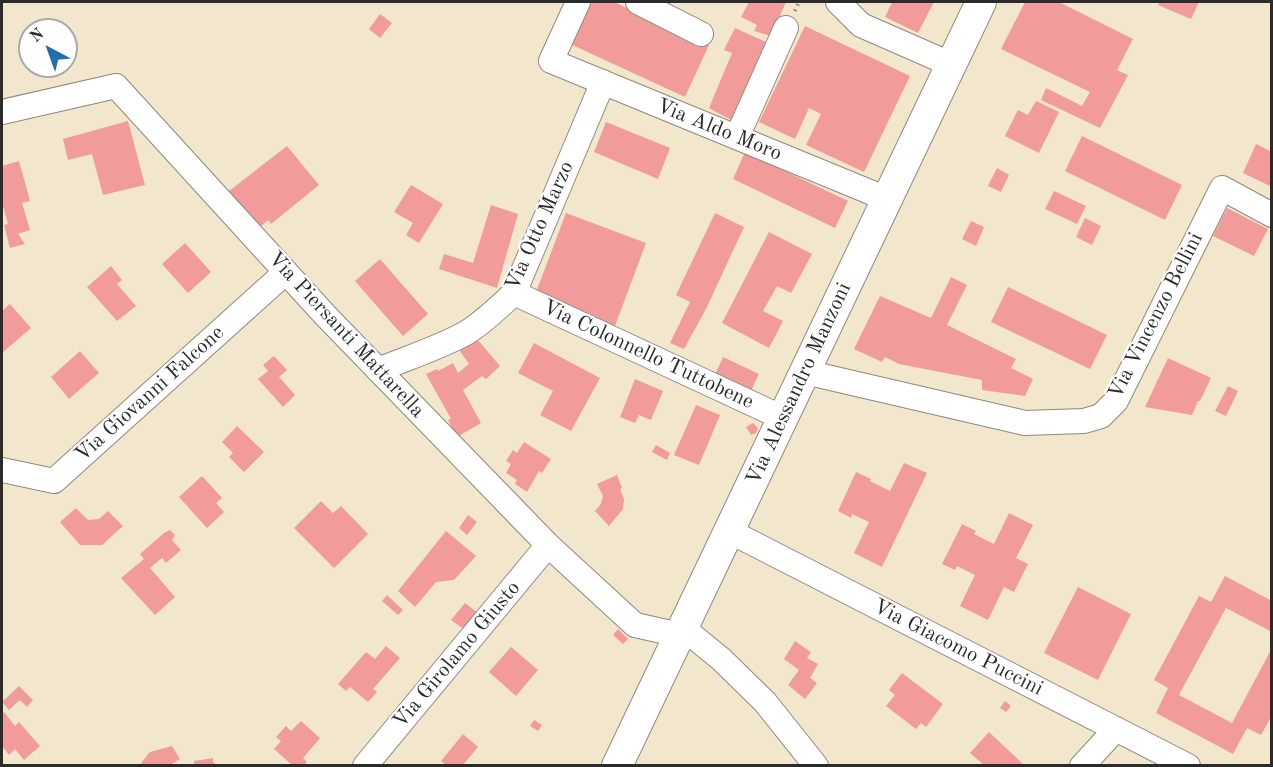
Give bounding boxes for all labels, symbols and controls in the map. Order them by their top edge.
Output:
north arrow [18,18,78,78]
text: N [28,26,47,46]
street label: Via Aldo Moro [653,93,785,167]
street label: Via Otto Marzo [500,157,580,295]
street label: Via Vincenzo Bellini [1103,229,1209,403]
street label: Via Piersanti Mattarella [262,247,430,423]
street label: Via Alessandro Manzoni [741,279,857,489]
street label: Via Colonnello Tuttobene [538,295,758,415]
street label: Via Giovanni Falcone [70,320,230,468]
street label: Via Girolamo Giusto [388,576,526,734]
street label: Via Giacomo Puccini [869,594,1047,702]

